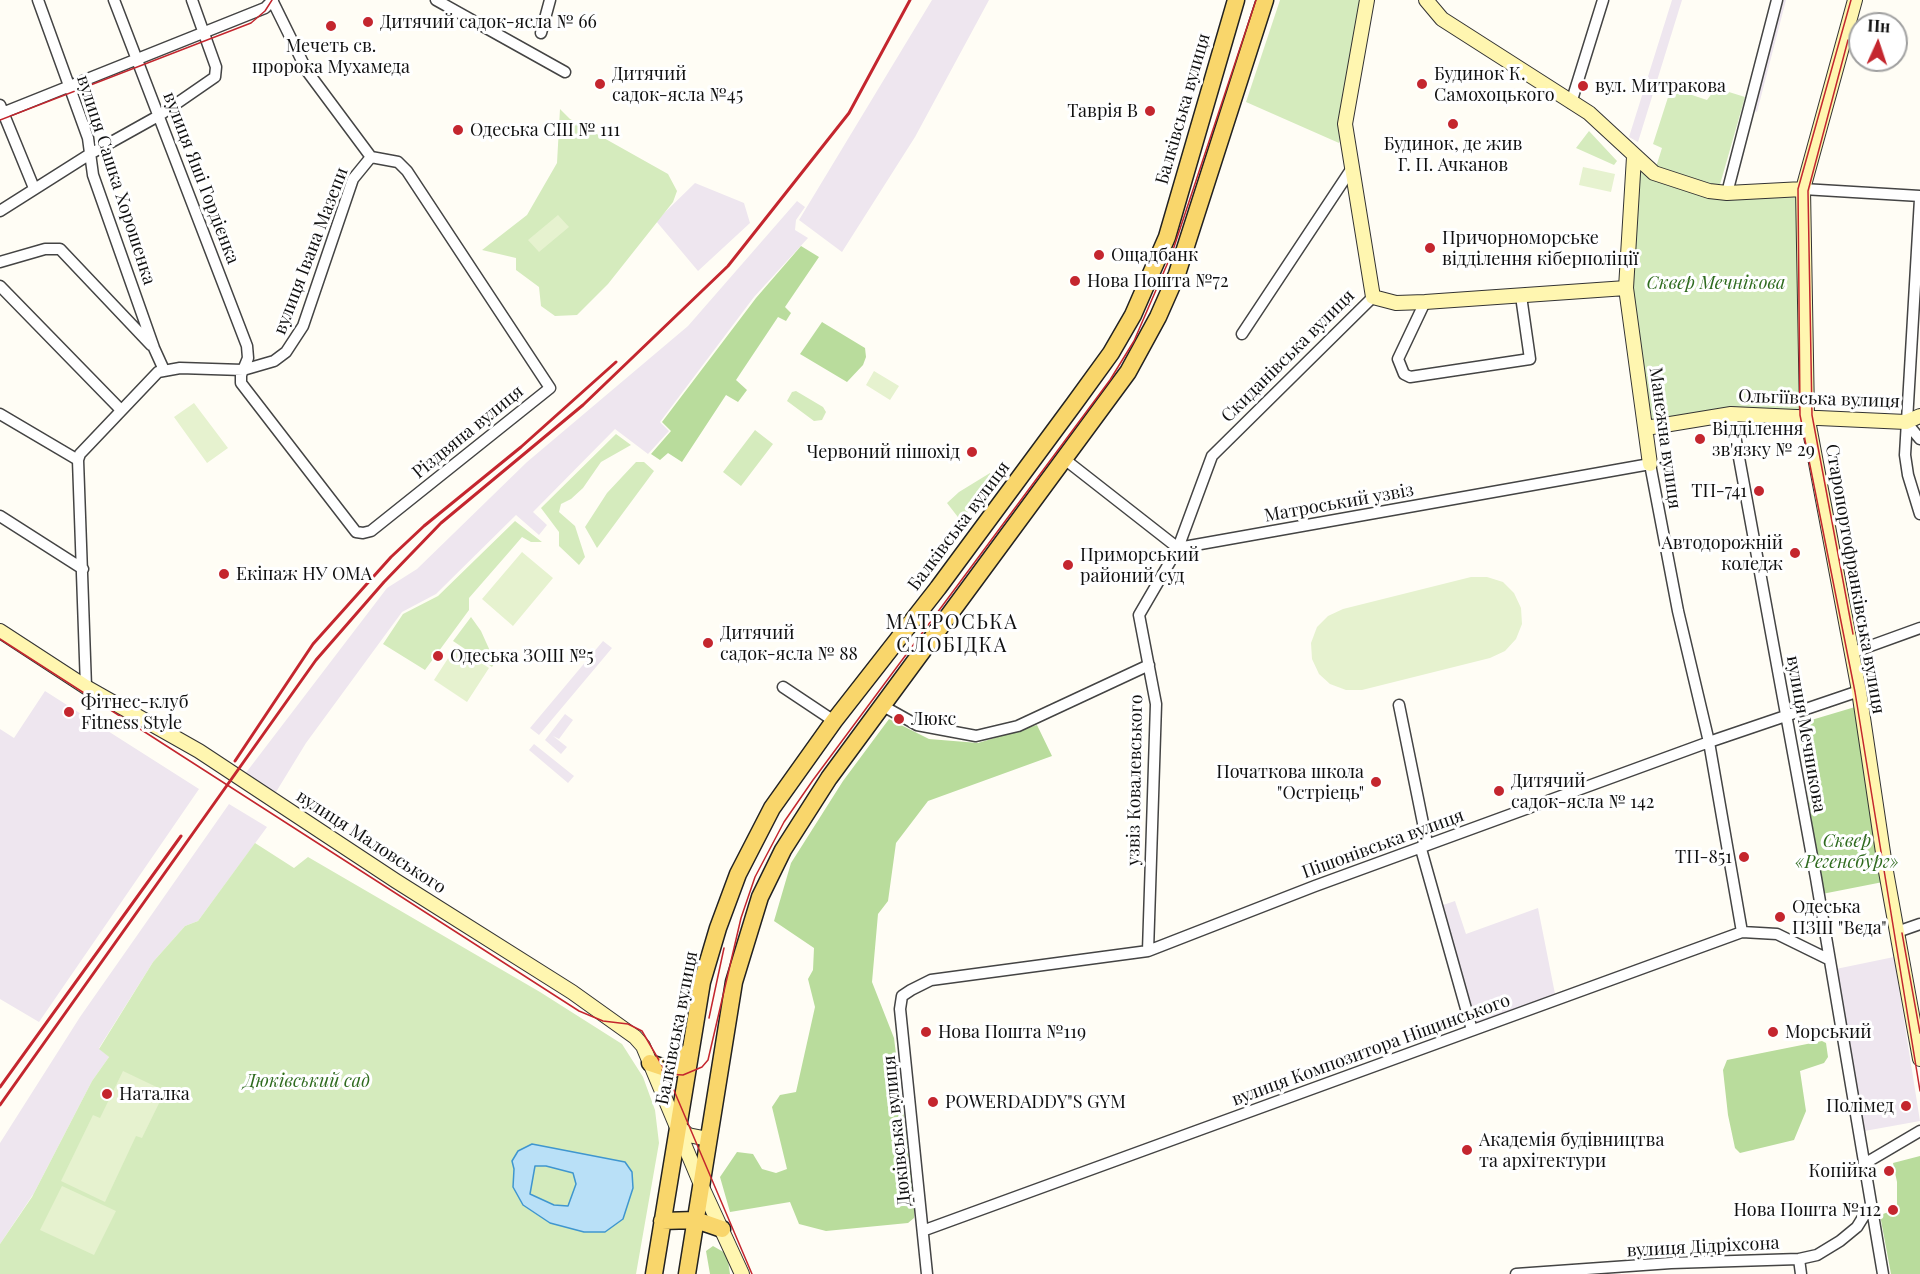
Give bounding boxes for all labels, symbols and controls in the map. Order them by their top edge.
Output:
place label: Дитячий садок-ясла № 66 [380,11,597,33]
north arrow [1848,12,1908,72]
text: Пн [1867,14,1891,37]
marker: Дитячий садок-ясла № 66 [361,15,375,29]
marker: Мечеть св. пророка Мухамеда [324,19,338,33]
street label: Балківська вулиця [1151,31,1215,187]
place label: Мечеть св. пророка Мухамеда [252,35,410,78]
place label: Дитячий садок-ясла №45 [612,63,743,106]
place label: Будинок К. Самохоцького [1434,63,1555,106]
street label: вулиця Сашка Хорошенка [72,72,160,288]
place label: вул. Митракова [1595,75,1726,97]
marker: Дитячий садок-ясла №45 [593,77,607,91]
marker: Будинок К. Самохоцького [1415,77,1429,91]
marker: вул. Митракова [1576,79,1590,93]
street label: вулиця Яші Гордієнка [158,89,244,267]
place label: Таврія В [1067,100,1138,122]
marker: Таврія В [1143,104,1157,118]
marker: Будинок, де жив Г. П. Ачканов [1446,117,1460,131]
place label: Одеська СШ № 111 [470,119,620,141]
marker: Одеська СШ № 111 [451,123,465,137]
place label: Будинок, де жив Г. П. Ачканов [1384,133,1522,176]
street label: вулиця Івана Мазепи [269,164,353,338]
place label: Причорноморське відділення кіберполіції [1442,227,1639,270]
marker: Причорноморське відділення кіберполіції [1423,241,1437,255]
place label: Ощадбанк [1111,244,1198,266]
marker: Ощадбанк [1092,248,1106,262]
place label: Нова Пошта №72 [1087,270,1229,292]
park label: Сквер Мечнікова [1647,272,1785,294]
marker: Нова Пошта №72 [1068,274,1082,288]
street label: Скиданівська вулиця [1217,285,1359,427]
street label: Манежна вулиця [1644,366,1686,510]
street label: Різдвяна вулиця [408,381,528,483]
street label: Ольгіївська вулиця [1738,385,1900,413]
place label: Відділення зв'язку № 29 [1712,418,1815,460]
marker: Відділення зв'язку № 29 [1693,432,1707,446]
place label: Червоний пішохід [806,441,960,463]
street label: Старопортофранківська вулиця [1821,442,1889,716]
marker: Червоний пішохід [965,445,979,459]
street label: Балківська вулиця [903,457,1015,595]
street label: Матроський узвіз [1263,479,1415,527]
place label: ТП-741 [1691,480,1747,502]
marker: ТП-741 [1752,484,1766,498]
place label: Автодорожній коледж [1661,532,1783,574]
place label: Приморський районий суд [1080,544,1199,586]
marker: Автодорожній коледж [1788,546,1802,560]
marker: Приморський районий суд [1061,558,1075,572]
place label: Екіпаж НУ ОМА [236,563,372,585]
marker: Екіпаж НУ ОМА [217,567,231,581]
district label: МАТРОСЬКА СЛОБІДКА [886,611,1018,658]
place label: Дитячий садок-ясла № 88 [720,622,858,664]
marker: Дитячий садок-ясла № 88 [701,636,715,650]
place label: Одеська ЗОШ №5 [450,645,594,667]
marker: Одеська ЗОШ №5 [431,649,445,663]
street label: вулиця Мечникова [1782,654,1830,814]
place label: Фітнес-клуб Fitness Style [81,691,189,734]
street label: узвіз Ковалевського [1123,694,1147,866]
marker: Фітнес-клуб Fitness Style [62,705,76,719]
place label: Люкс [911,708,956,730]
marker: Люкс [892,712,906,726]
place label: Початкова школа "Остріець" [1216,761,1364,804]
place label: Дитячий садок-ясла № 142 [1511,770,1654,812]
marker: Початкова школа "Остріець" [1369,775,1383,789]
marker: Дитячий садок-ясла № 142 [1492,784,1506,798]
street label: вулиця Маловського [292,786,450,898]
street label: Пішонівська вулиця [1299,805,1467,883]
park label: Сквер «Регенсбург» [1795,830,1899,872]
place label: ТП-851 [1675,846,1732,868]
marker: ТП-851 [1737,850,1751,864]
place label: Одеська ПЗШ "Вєда" [1792,896,1887,938]
marker: Одеська ПЗШ "Вєда" [1773,910,1787,924]
street label: Балківська вулиця [652,949,702,1107]
street label: вулиця Композитора Ніщинського [1229,989,1513,1111]
place label: Нова Пошта №119 [938,1021,1086,1043]
place label: Морський [1785,1021,1872,1043]
marker: Нова Пошта №119 [919,1025,933,1039]
marker: Морський [1766,1025,1780,1039]
street label: Дюківська вулиця [878,1054,916,1208]
park label: Дюківський сад [244,1070,370,1092]
place label: Наталка [119,1083,190,1105]
marker: Наталка [100,1087,114,1101]
place label: POWERDADDY"S GYM [945,1091,1126,1113]
marker: POWERDADDY"S GYM [926,1095,940,1109]
place label: Полімед [1826,1095,1894,1117]
marker: Полімед [1899,1099,1913,1113]
place label: Академія будівництва та архітектури [1479,1129,1664,1172]
marker: Академія будівництва та архітектури [1460,1143,1474,1157]
place label: Копiйка [1808,1160,1877,1182]
marker: Копiйка [1882,1164,1896,1178]
place label: Нова Пошта №112 [1733,1199,1881,1221]
marker: Нова Пошта №112 [1886,1203,1900,1217]
street label: вулиця Дідріхсона [1626,1232,1780,1262]

